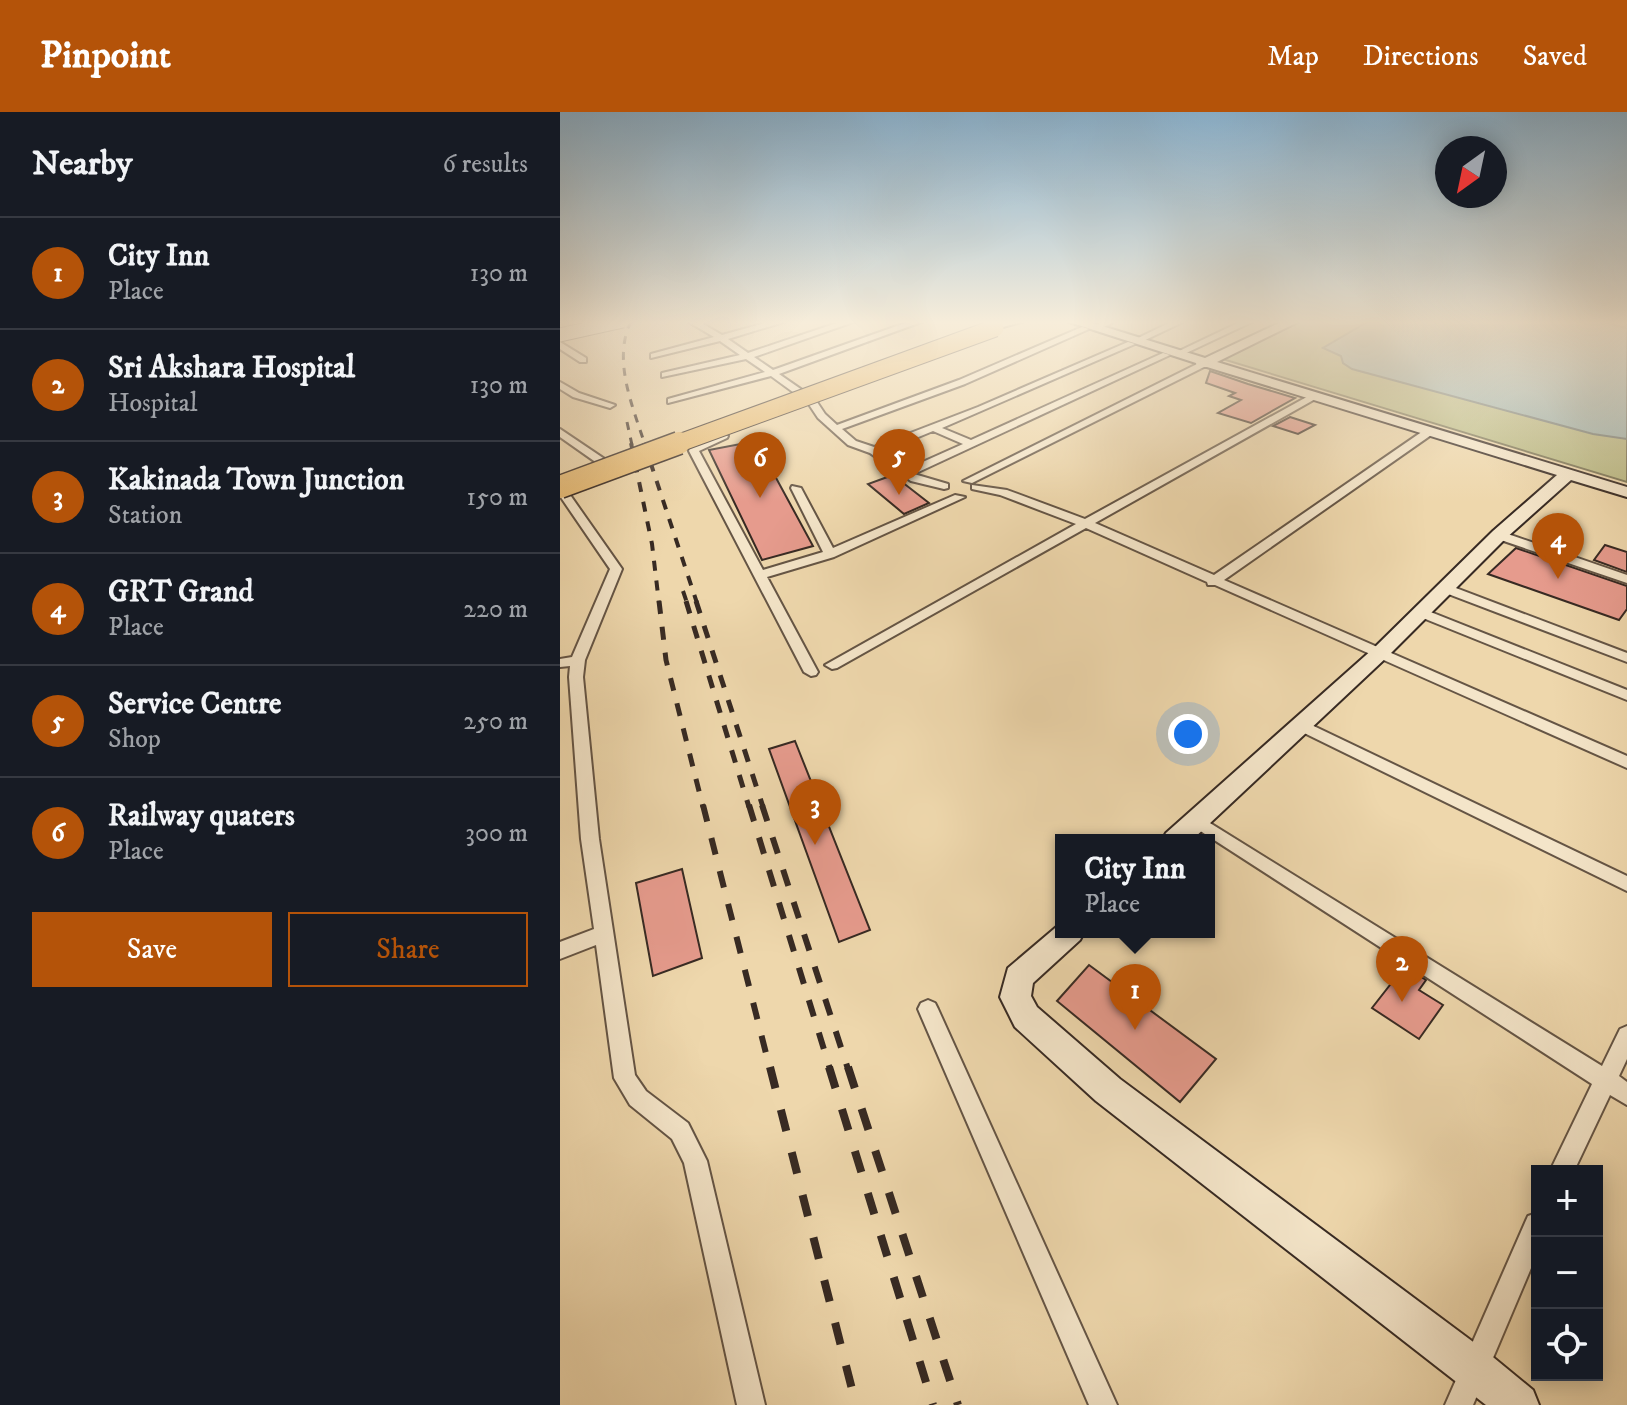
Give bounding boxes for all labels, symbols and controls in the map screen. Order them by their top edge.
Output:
text: Pinpoint [40,32,171,80]
text: Map [1267,39,1319,74]
text: Directions [1363,39,1479,74]
text: Saved [1523,39,1587,74]
north arrow [1435,136,1507,208]
text: Nearby [32,143,133,185]
text: 6 results [442,148,528,181]
text: City Inn [108,238,209,275]
text: 1 [53,257,63,290]
text: 130 m [470,257,528,290]
text: Place [108,275,164,308]
text: Sri Akshara Hospital [108,350,355,387]
text: 2 [52,369,64,402]
text: 130 m [470,369,528,402]
text: Hospital [108,387,198,420]
pin: 5 [873,429,925,495]
pin: 6 [734,432,786,498]
text: Kakinada Town Junction [108,462,404,499]
text: 3 [53,481,63,514]
text: 150 m [467,481,528,514]
text: Station [108,499,182,532]
pin: 4 [1532,513,1584,579]
text: GRT Grand [108,574,254,611]
text: 4 [51,593,65,626]
text: 220 m [463,593,528,626]
text: Place [108,611,164,644]
text: Service Centre [108,686,282,723]
text: 5 [52,705,64,738]
text: 250 m [463,705,528,738]
your location [1168,714,1208,754]
text: Shop [108,723,161,756]
pin: 3 [789,779,841,845]
text: Railway quaters [108,798,295,835]
text: 6 [51,817,65,850]
text: 300 m [465,817,528,850]
popup [1055,834,1215,938]
text: Place [108,835,164,868]
text: City Inn [1084,851,1186,888]
text: Place [1084,888,1140,921]
button: Save [32,912,272,987]
button: Share [288,912,528,987]
pin: 2 [1376,936,1428,1002]
pin: 1 [1109,964,1161,1030]
map controls [1531,1165,1603,1381]
button: + [1531,1165,1603,1237]
button: − [1531,1237,1603,1309]
button: locate [1531,1309,1603,1381]

